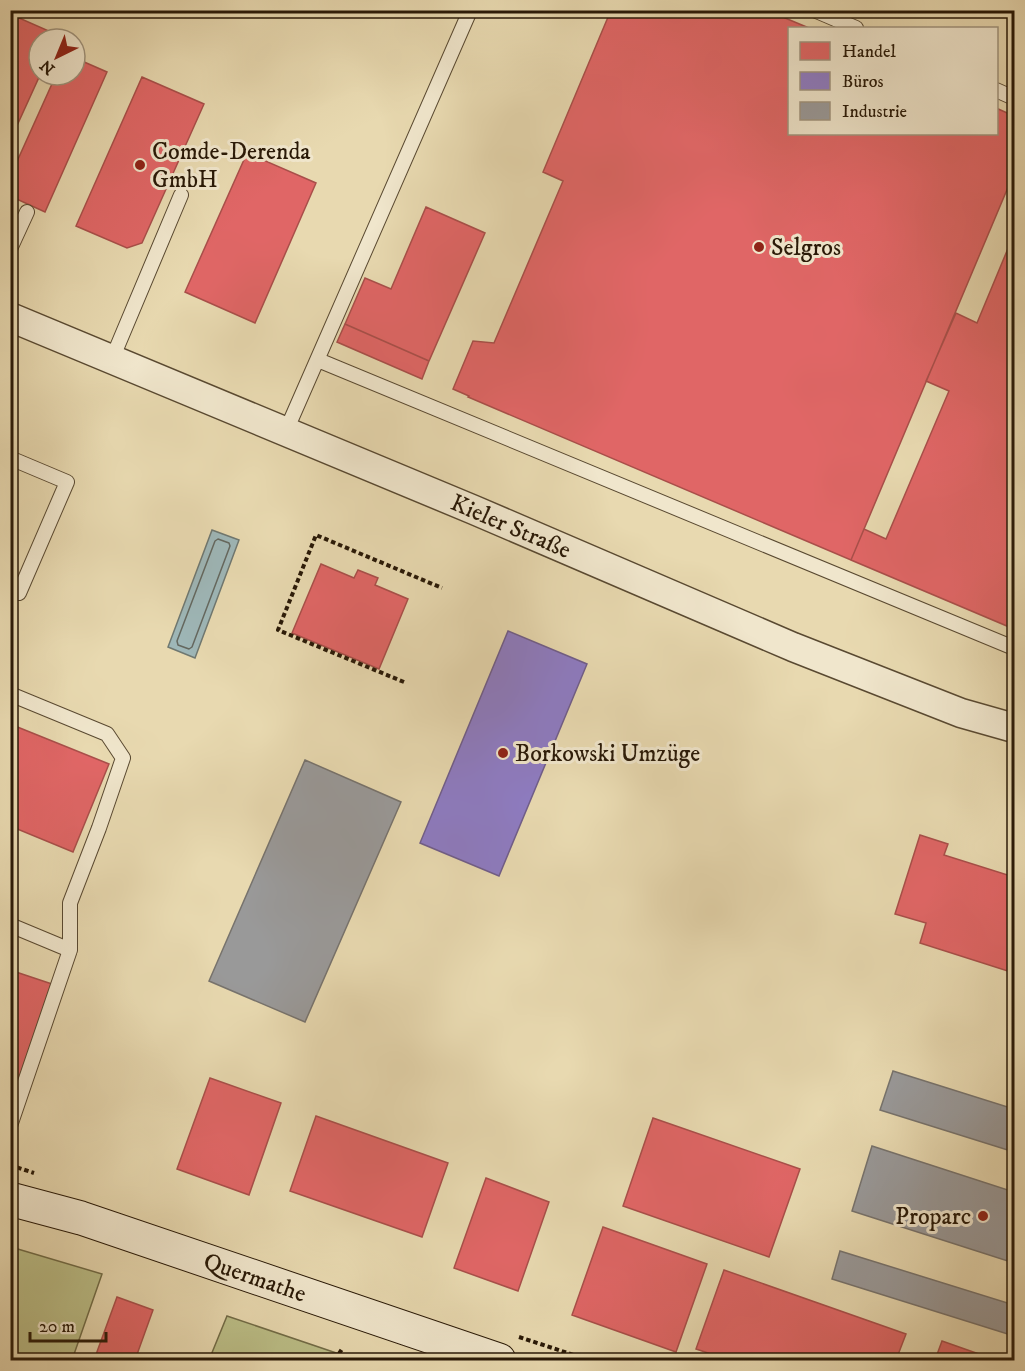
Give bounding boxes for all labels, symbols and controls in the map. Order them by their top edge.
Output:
north arrow [27,27,87,87]
legend [788,27,998,135]
text: Handel [842,41,897,63]
text: N [36,55,59,79]
text: Büros [842,71,884,93]
text: Industrie [842,101,907,123]
place label: Comde-Derenda GmbH [152,137,311,195]
marker: Comde-Derenda GmbH [133,158,147,172]
place label: Selgros [771,233,841,263]
marker: Selgros [752,240,766,254]
street label: Kieler Straße [446,488,575,566]
place label: Borkowski Umzüge [515,739,700,769]
marker: Borkowski Umzüge [496,746,510,760]
place label: Proparc [895,1202,971,1232]
marker: Proparc [976,1209,990,1223]
street label: Quermathe [199,1246,310,1310]
scale bar [30,1305,106,1343]
text: 20 m [39,1316,75,1338]

